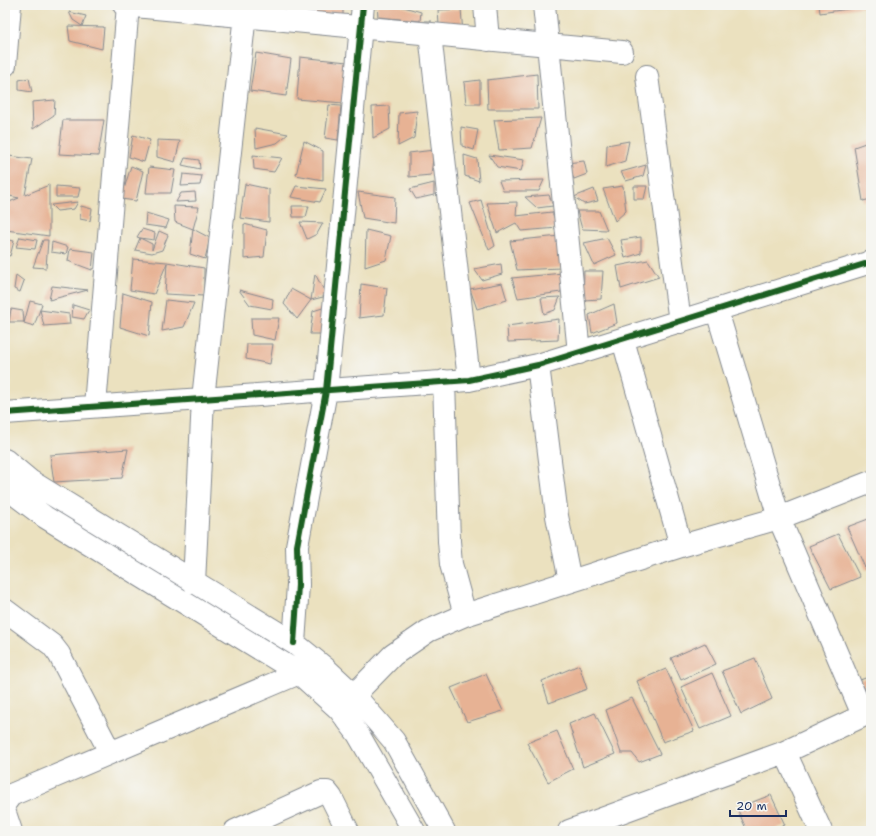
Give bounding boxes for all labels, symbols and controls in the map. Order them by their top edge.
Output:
scale bar [730,792,786,818]
text: 20 m [736,798,767,814]

